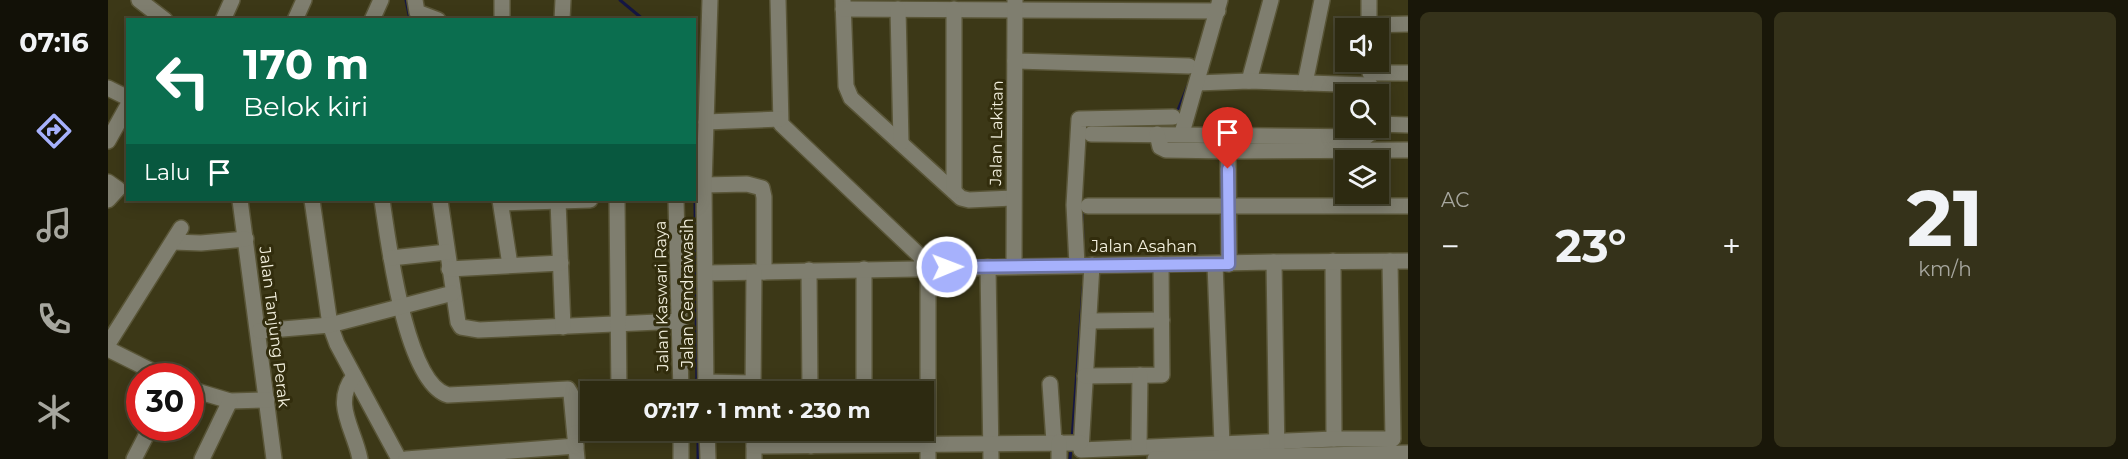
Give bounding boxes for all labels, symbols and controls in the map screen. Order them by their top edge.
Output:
map controls [1335,18,1389,204]
button: sound [1335,18,1389,72]
text: 07:16 [19,26,89,59]
text: 170 m [243,38,369,90]
icon: left [144,42,222,120]
street label: Jalan Lakitan [986,80,1007,187]
button: search [1335,84,1389,138]
text: Belok kiri [243,90,368,123]
pin [1202,107,1253,169]
icon: directions [33,110,75,152]
icon: arrive [1211,116,1244,149]
button: layers [1335,150,1389,204]
icon: arrive [203,156,236,189]
text: Lalu [144,159,191,186]
text: 21 [1907,170,1983,266]
text: AC [1441,188,1469,212]
icon: music [33,204,75,246]
street label: Jalan Cendrawasih [678,218,697,369]
text: 23° [1555,218,1627,273]
street label: Jalan Kaswari Raya [651,220,672,373]
text: − [1441,226,1460,266]
text: + [1722,226,1741,266]
position arrow [915,235,979,299]
street label: Jalan Asahan [1090,237,1197,256]
street label: Jalan Tanjung Perak [255,245,294,409]
text: km/h [1918,257,1972,281]
icon: phone [33,298,75,340]
speed limit sign: 30 [126,363,204,441]
icon: climate [33,391,75,433]
text: 07:17 · 1 mnt · 230 m [643,397,871,424]

